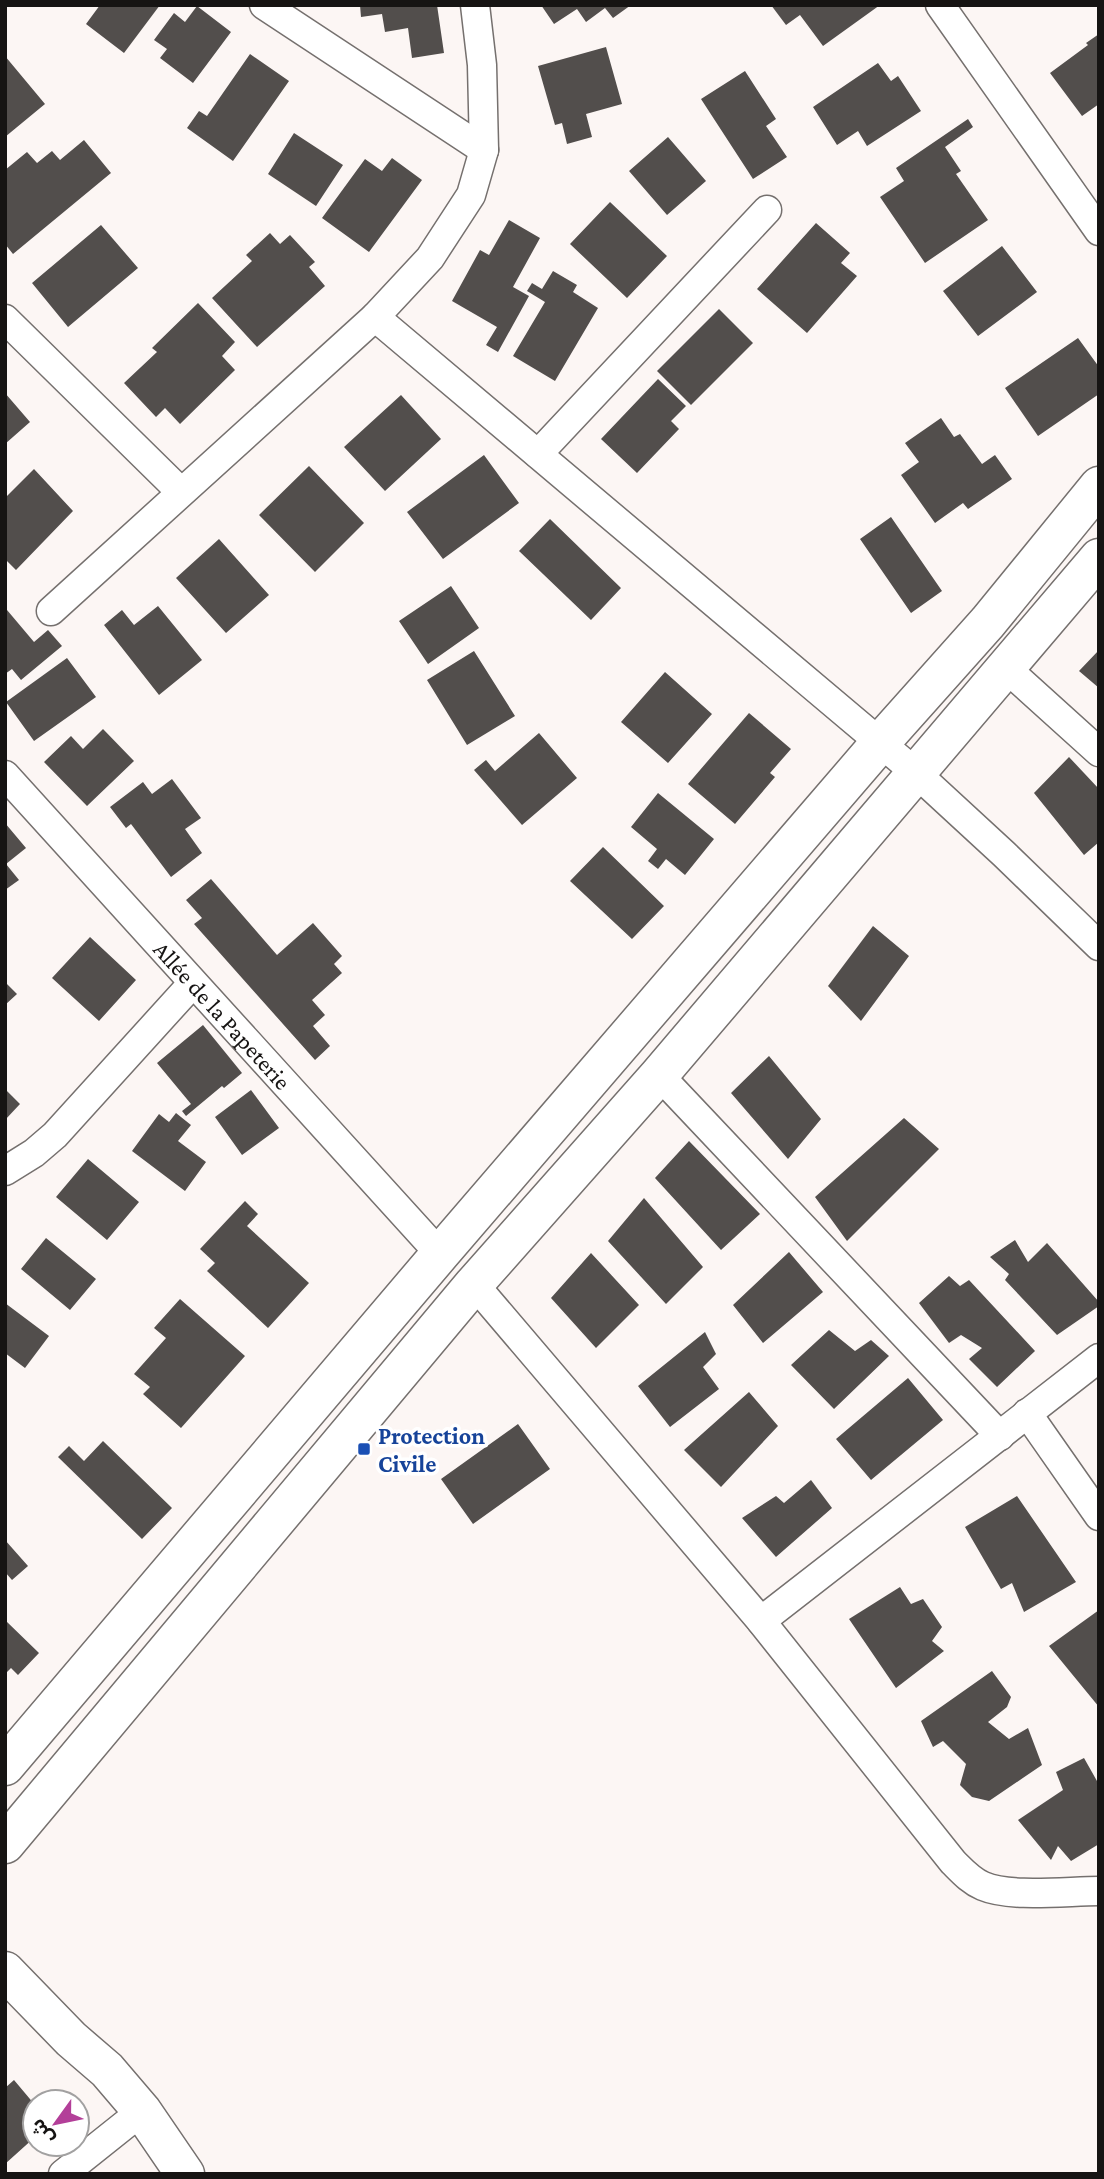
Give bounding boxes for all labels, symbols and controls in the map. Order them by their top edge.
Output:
street label: Allée de la Papeterie [149,935,297,1095]
place label: Protection Civile [378,1422,485,1477]
marker: Protection Civile [356,1441,372,1457]
north arrow [21,2088,91,2158]
text: ش [26,2115,58,2149]

